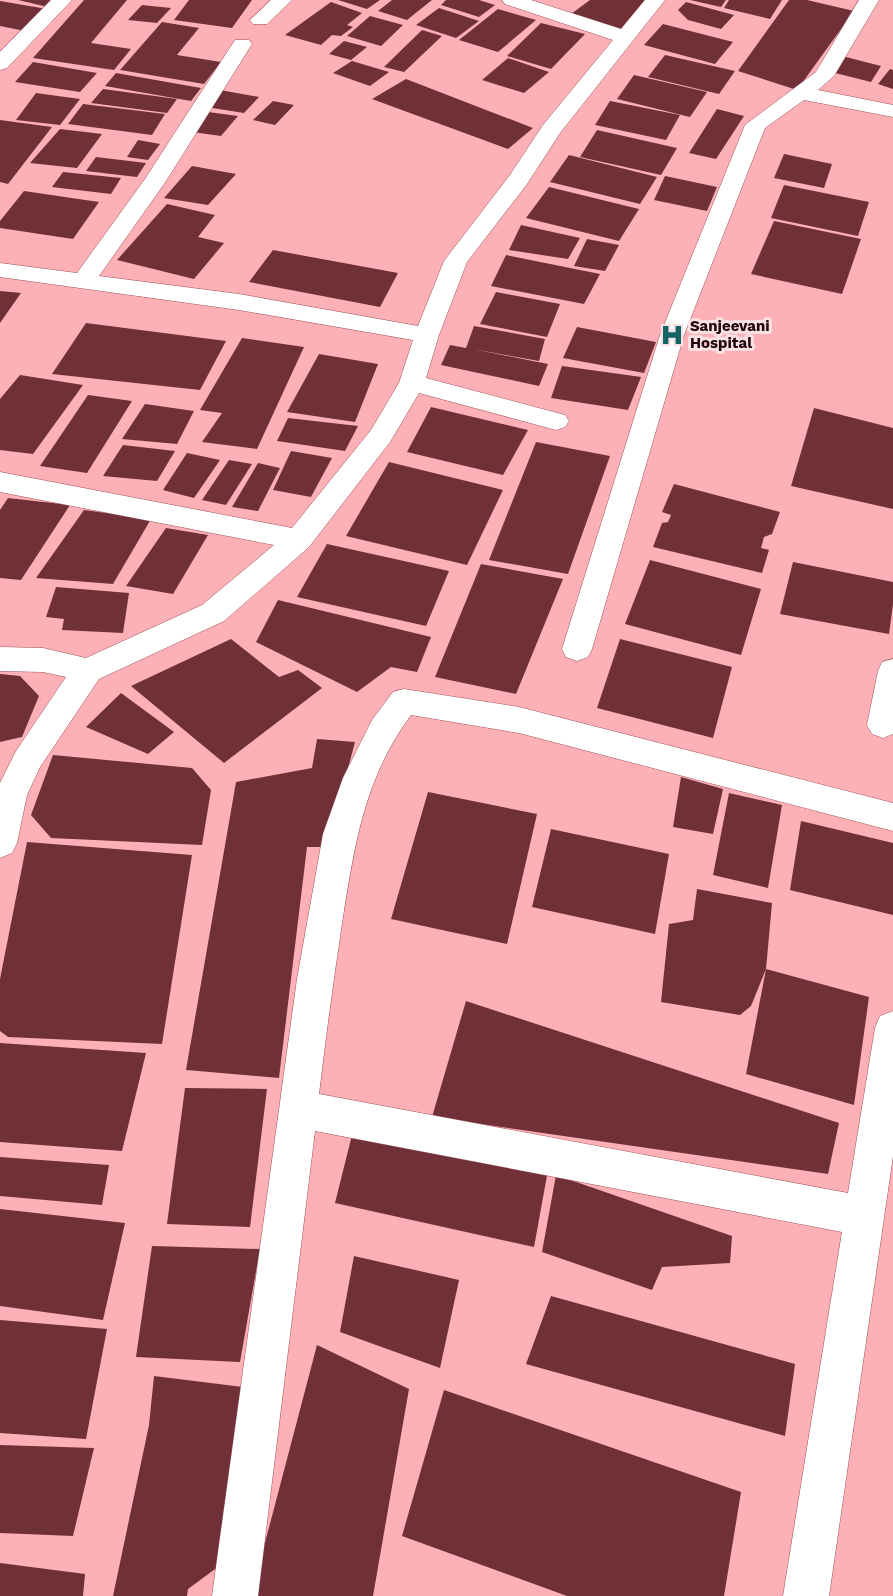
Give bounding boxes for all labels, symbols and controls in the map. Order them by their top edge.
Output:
place label: Sanjeevani Hospital [690,317,770,352]
hospital icon: Sanjeevani Hospital [659,322,685,348]

